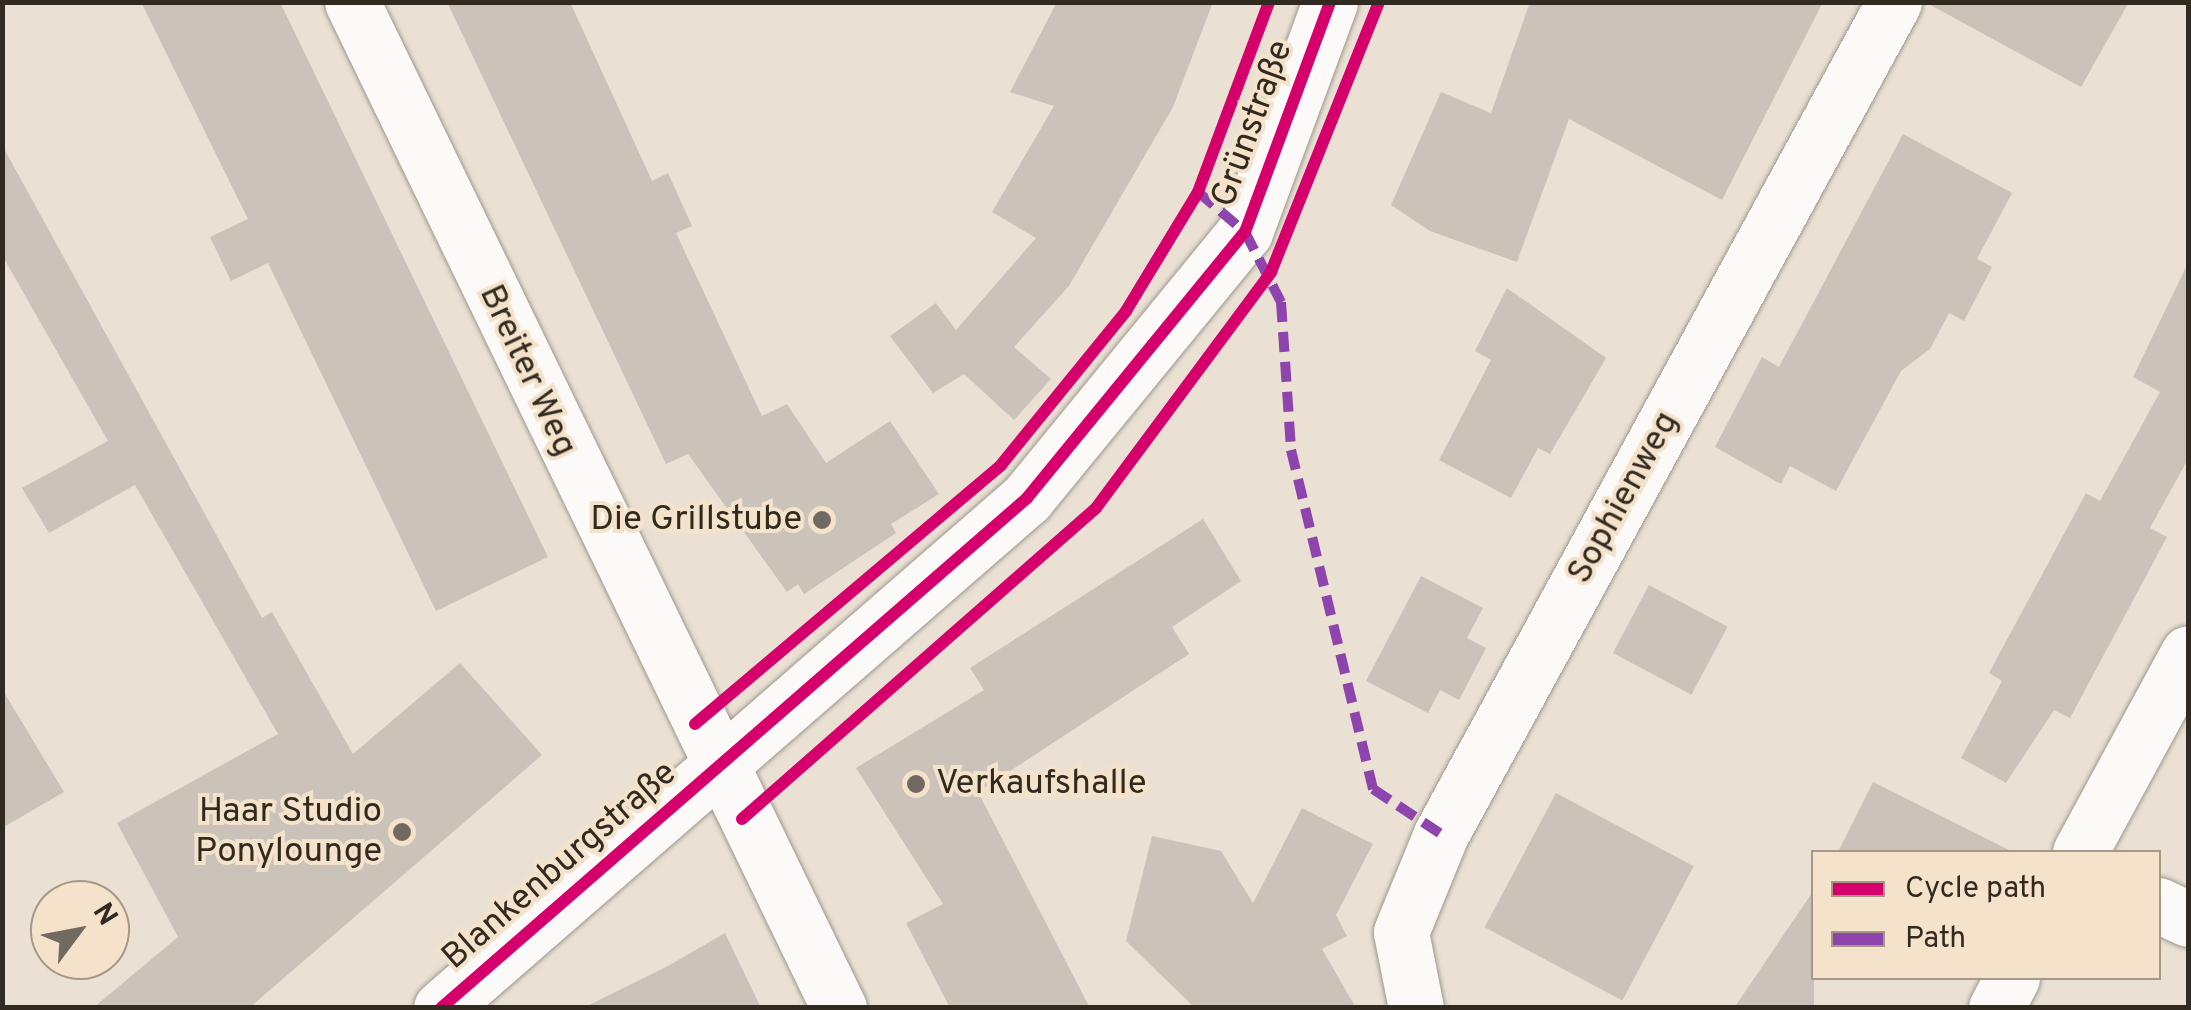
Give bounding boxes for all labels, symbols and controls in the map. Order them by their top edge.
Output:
street label: Grünstraße [1203,35,1303,213]
street label: Breiter Weg [469,278,585,464]
street label: Sophienweg [1559,405,1689,591]
place label: Die Grillstube [590,499,802,541]
marker: Die Grillstube [811,509,833,531]
street label: Blankenburgstraße [434,753,686,979]
place label: Verkaufshalle [936,763,1147,805]
marker: Verkaufshalle [905,773,927,795]
place label: Haar Studio Ponylounge [195,791,382,873]
marker: Haar Studio Ponylounge [391,821,413,843]
legend [1811,850,2161,980]
text: Cycle path [1905,871,2046,908]
north arrow [30,880,130,980]
text: N [83,897,124,933]
text: Path [1905,921,1966,958]

